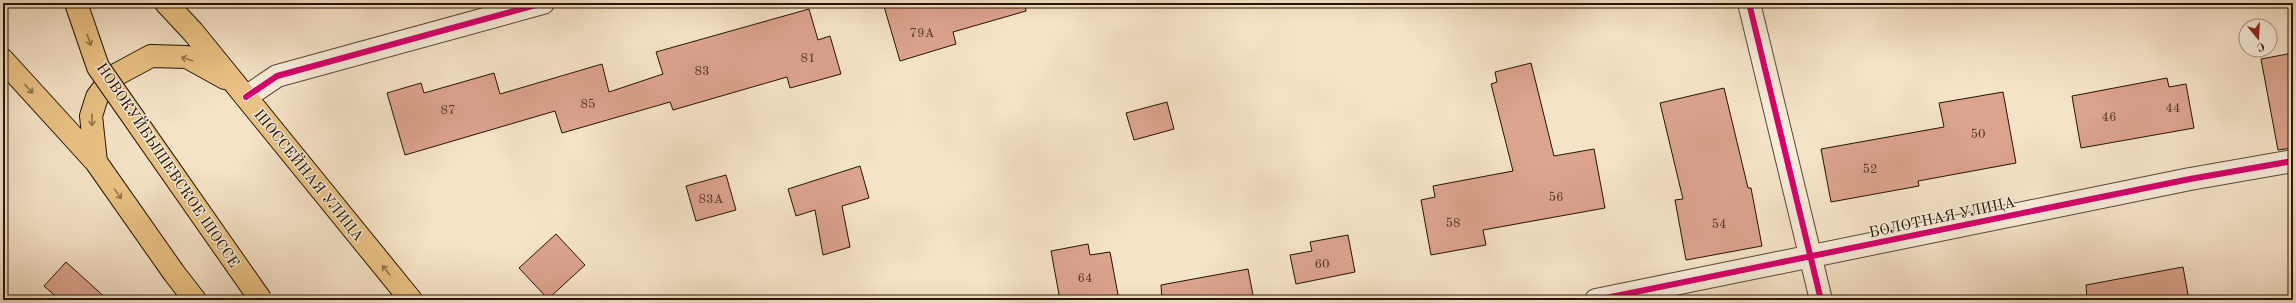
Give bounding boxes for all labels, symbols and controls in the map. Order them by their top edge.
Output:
north arrow [2238,18,2278,58]
house number: 79А [909,27,935,40]
one-way arrow [85,33,93,45]
text: С [2255,40,2266,52]
house number: 81 [800,52,816,65]
one-way arrow [181,55,194,62]
street label: НОВОКУЙБЫШЕВСКОЕ ШОССЕ [93,59,244,271]
house number: 83 [694,65,710,78]
one-way arrow [25,84,34,94]
house number: 85 [580,98,596,111]
house number: 44 [2165,102,2181,115]
house number: 87 [440,104,456,117]
street label: ШОССЕЙНАЯ УЛИЦА [250,105,369,245]
house number: 46 [2101,111,2117,124]
one-way arrow [88,113,96,126]
house number: 50 [1970,128,1986,141]
house number: 52 [1862,163,1878,176]
one-way arrow [114,188,122,199]
house number: 56 [1548,191,1564,204]
house number: 83А [698,193,724,206]
street label: БОЛОТНАЯ УЛИЦА [1868,195,2017,241]
house number: 58 [1445,217,1461,230]
house number: 54 [1711,218,1727,231]
house number: 60 [1314,258,1330,271]
one-way arrow [382,264,391,275]
house number: 64 [1077,272,1093,285]

